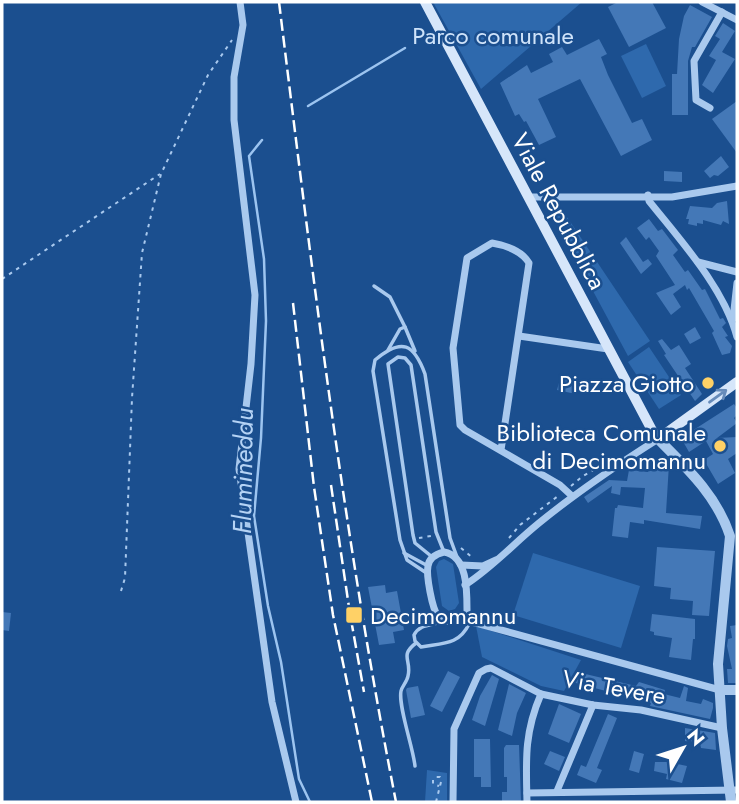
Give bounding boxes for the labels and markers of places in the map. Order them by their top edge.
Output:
place label: Piazza Giotto [559,366,694,401]
marker: Piazza Giotto [700,375,716,391]
place label: Biblioteca Comunale di Decimomannu [497,415,706,478]
marker: Biblioteca Comunale di Decimomannu [712,438,728,454]
place label: Decimomannu [370,598,516,633]
marker: Decimomannu [344,605,364,625]

